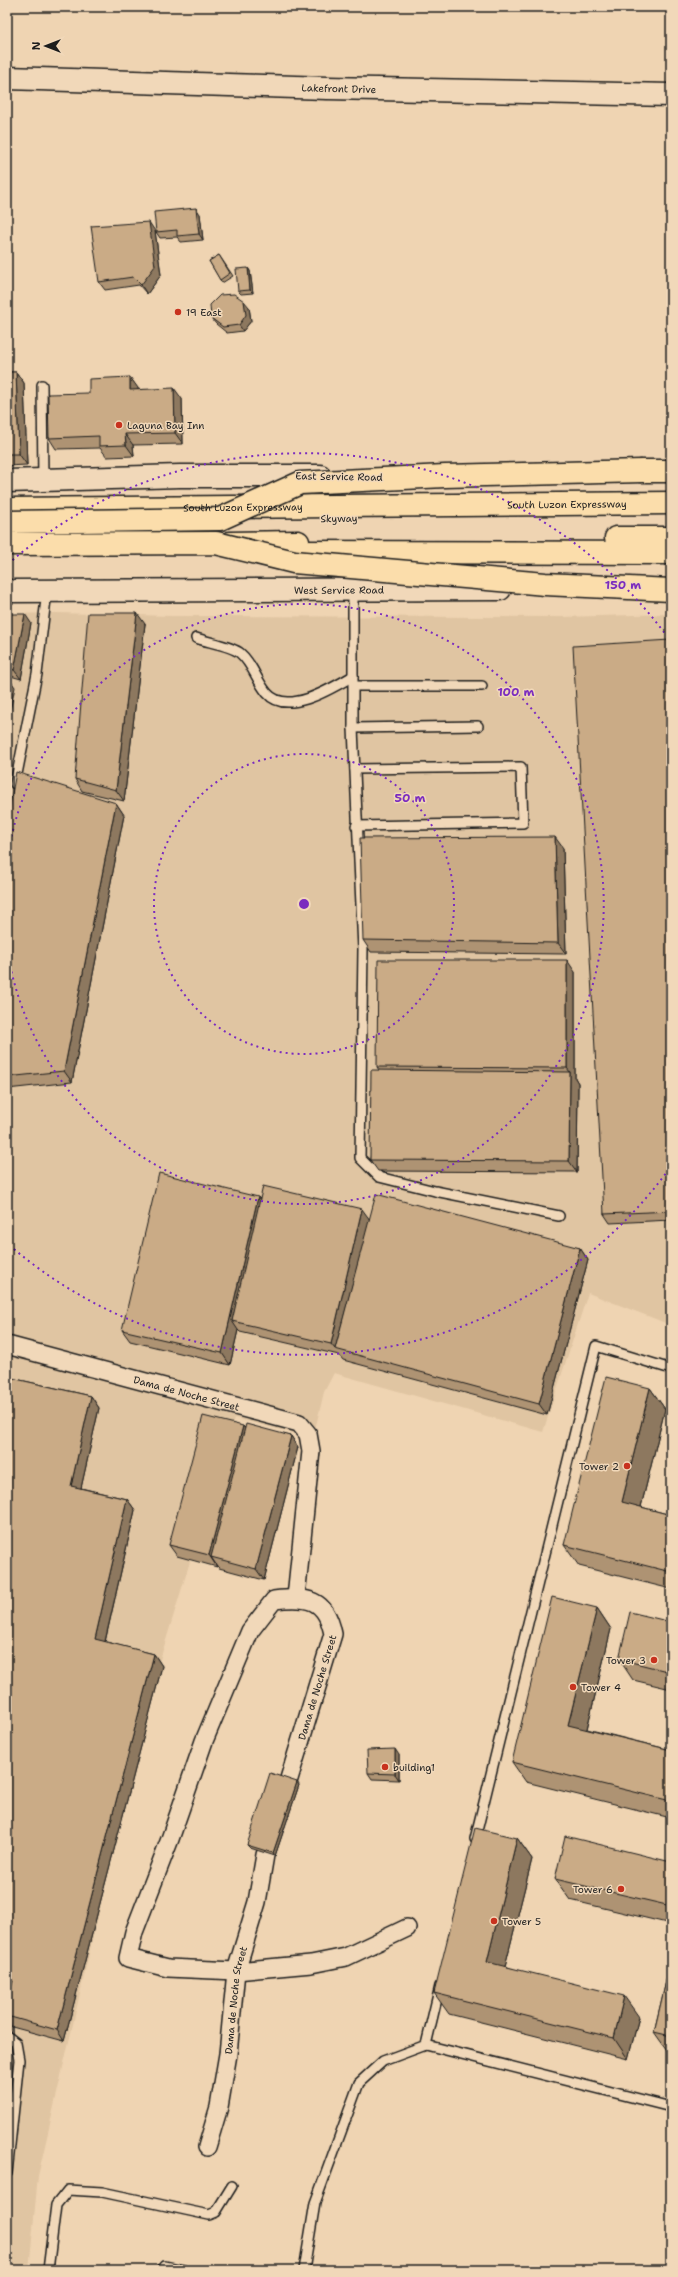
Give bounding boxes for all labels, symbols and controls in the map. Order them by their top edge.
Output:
north arrow [26,26,66,66]
text: N [29,41,44,50]
street label: Lakefront Drive [301,81,377,96]
place label: 19 East [186,306,222,319]
marker: 19 East [173,307,183,317]
place label: Laguna Bay Inn [127,419,204,432]
marker: Laguna Bay Inn [114,420,124,430]
street label: East Service Road [295,469,383,484]
street label: South Luzon Expressway [507,497,627,511]
street label: South Luzon Expressway [183,500,303,514]
street label: Skyway [320,512,358,525]
text: 150 m [605,577,641,593]
street label: West Service Road [294,583,385,597]
text: 100 m [498,684,535,700]
text: 50 m [395,790,426,806]
centre of rings [297,897,311,911]
street label: Dama de Noche Street [132,1373,241,1414]
place label: Tower 2 [579,1460,619,1473]
marker: Tower 2 [622,1461,632,1471]
street label: Dama de Noche Street [295,1633,339,1742]
place label: Tower 3 [606,1654,646,1667]
marker: Tower 3 [649,1655,659,1665]
place label: Tower 4 [581,1681,621,1694]
marker: Tower 4 [568,1682,578,1692]
place label: building1 [393,1761,435,1774]
marker: building1 [380,1762,390,1772]
place label: Tower 6 [573,1883,613,1896]
marker: Tower 6 [616,1884,626,1894]
place label: Tower 5 [502,1915,541,1928]
marker: Tower 5 [489,1916,499,1926]
street label: Dama de Noche Street [222,1945,250,2055]

